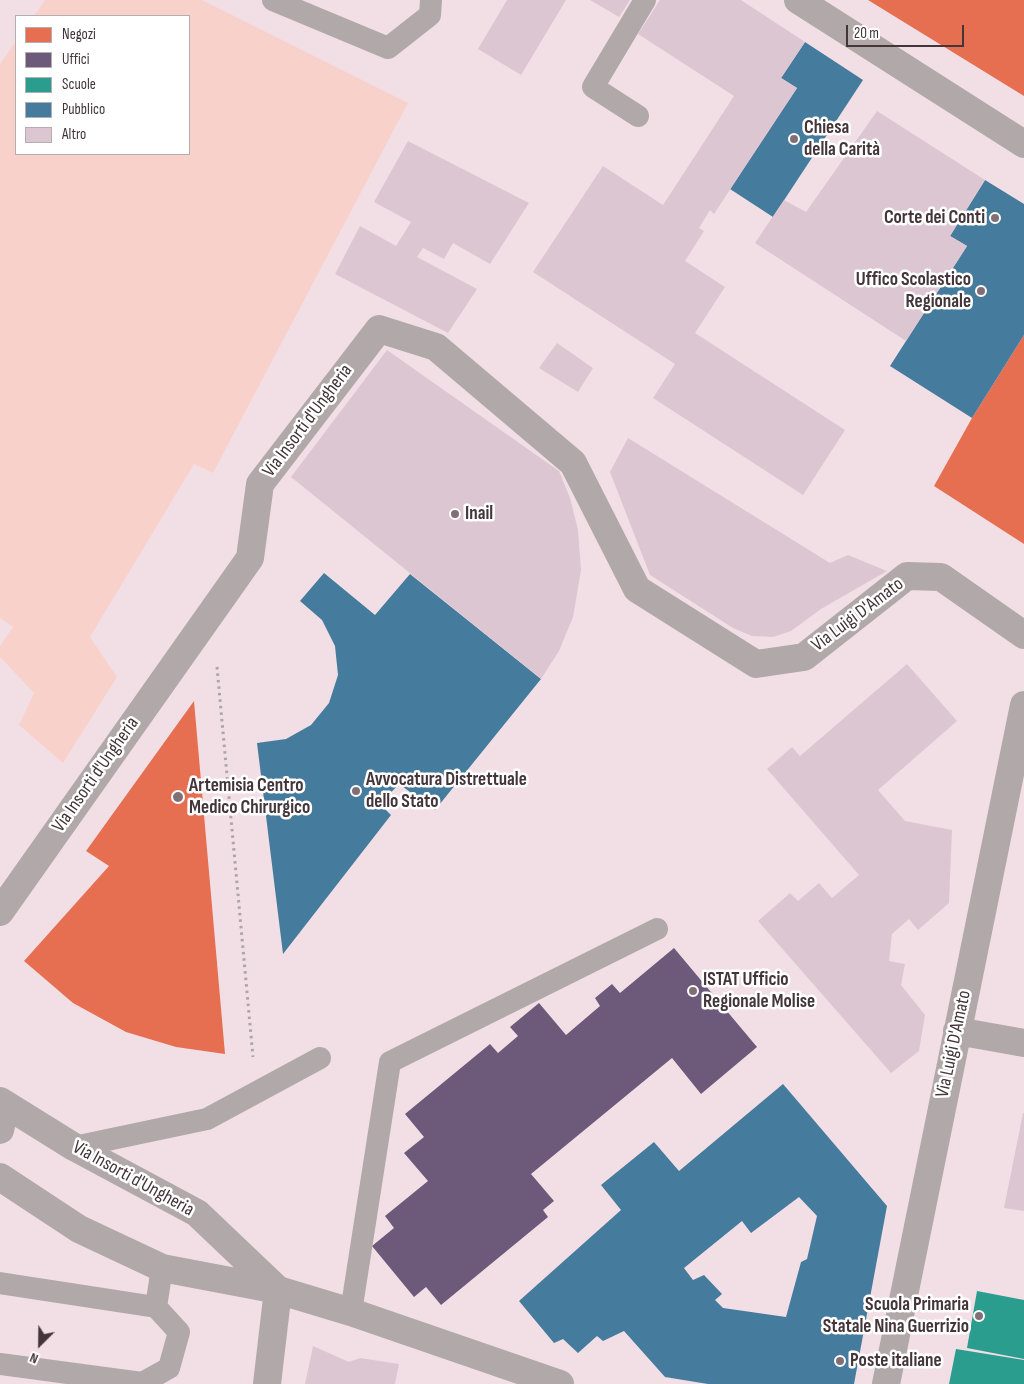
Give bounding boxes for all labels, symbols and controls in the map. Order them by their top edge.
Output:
legend [15,15,190,155]
scale bar [849,15,966,47]
text: 20 m [854,24,879,43]
text: Negozi [62,25,96,44]
text: Uffici [62,50,90,69]
text: Scuole [62,75,96,94]
text: Pubblico [62,100,105,119]
place label: Chiesa della Carità [804,117,880,161]
text: Altro [62,125,86,144]
marker: Chiesa della Carità [788,133,800,145]
place label: Corte dei Conti [884,207,985,229]
marker: Corte dei Conti [989,212,1001,224]
place label: Uffico Scolastico Regionale [856,269,971,313]
marker: Uffico Scolastico Regionale [975,285,987,297]
street label: Via Insorti d'Ungheria [258,360,358,482]
place label: Inail [465,503,493,525]
marker: Inail [449,508,461,520]
street label: Via Luigi D'Amato [808,573,908,657]
street label: Via Insorti d'Ungheria [48,713,144,837]
place label: Avvocatura Distrettuale dello Stato [366,769,527,813]
place label: Artemisia Centro Medico Chirurgico [189,775,310,819]
marker: Avvocatura Distrettuale dello Stato [350,785,362,797]
marker: Artemisia Centro Medico Chirurgico [171,790,185,804]
place label: ISTAT Ufficio Regionale Molise [703,969,815,1013]
marker: ISTAT Ufficio Regionale Molise [687,985,699,997]
street label: Via Luigi D'Amato [932,988,976,1100]
street label: Via Insorti d'Ungheria [68,1136,198,1222]
place label: Scuola Primaria Statale Nina Guerrizio [823,1294,969,1338]
marker: Scuola Primaria Statale Nina Guerrizio [973,1310,985,1322]
north arrow [15,1319,65,1369]
text: N [27,1349,41,1368]
place label: Poste italiane [850,1350,942,1372]
marker: Poste italiane [834,1355,846,1367]

